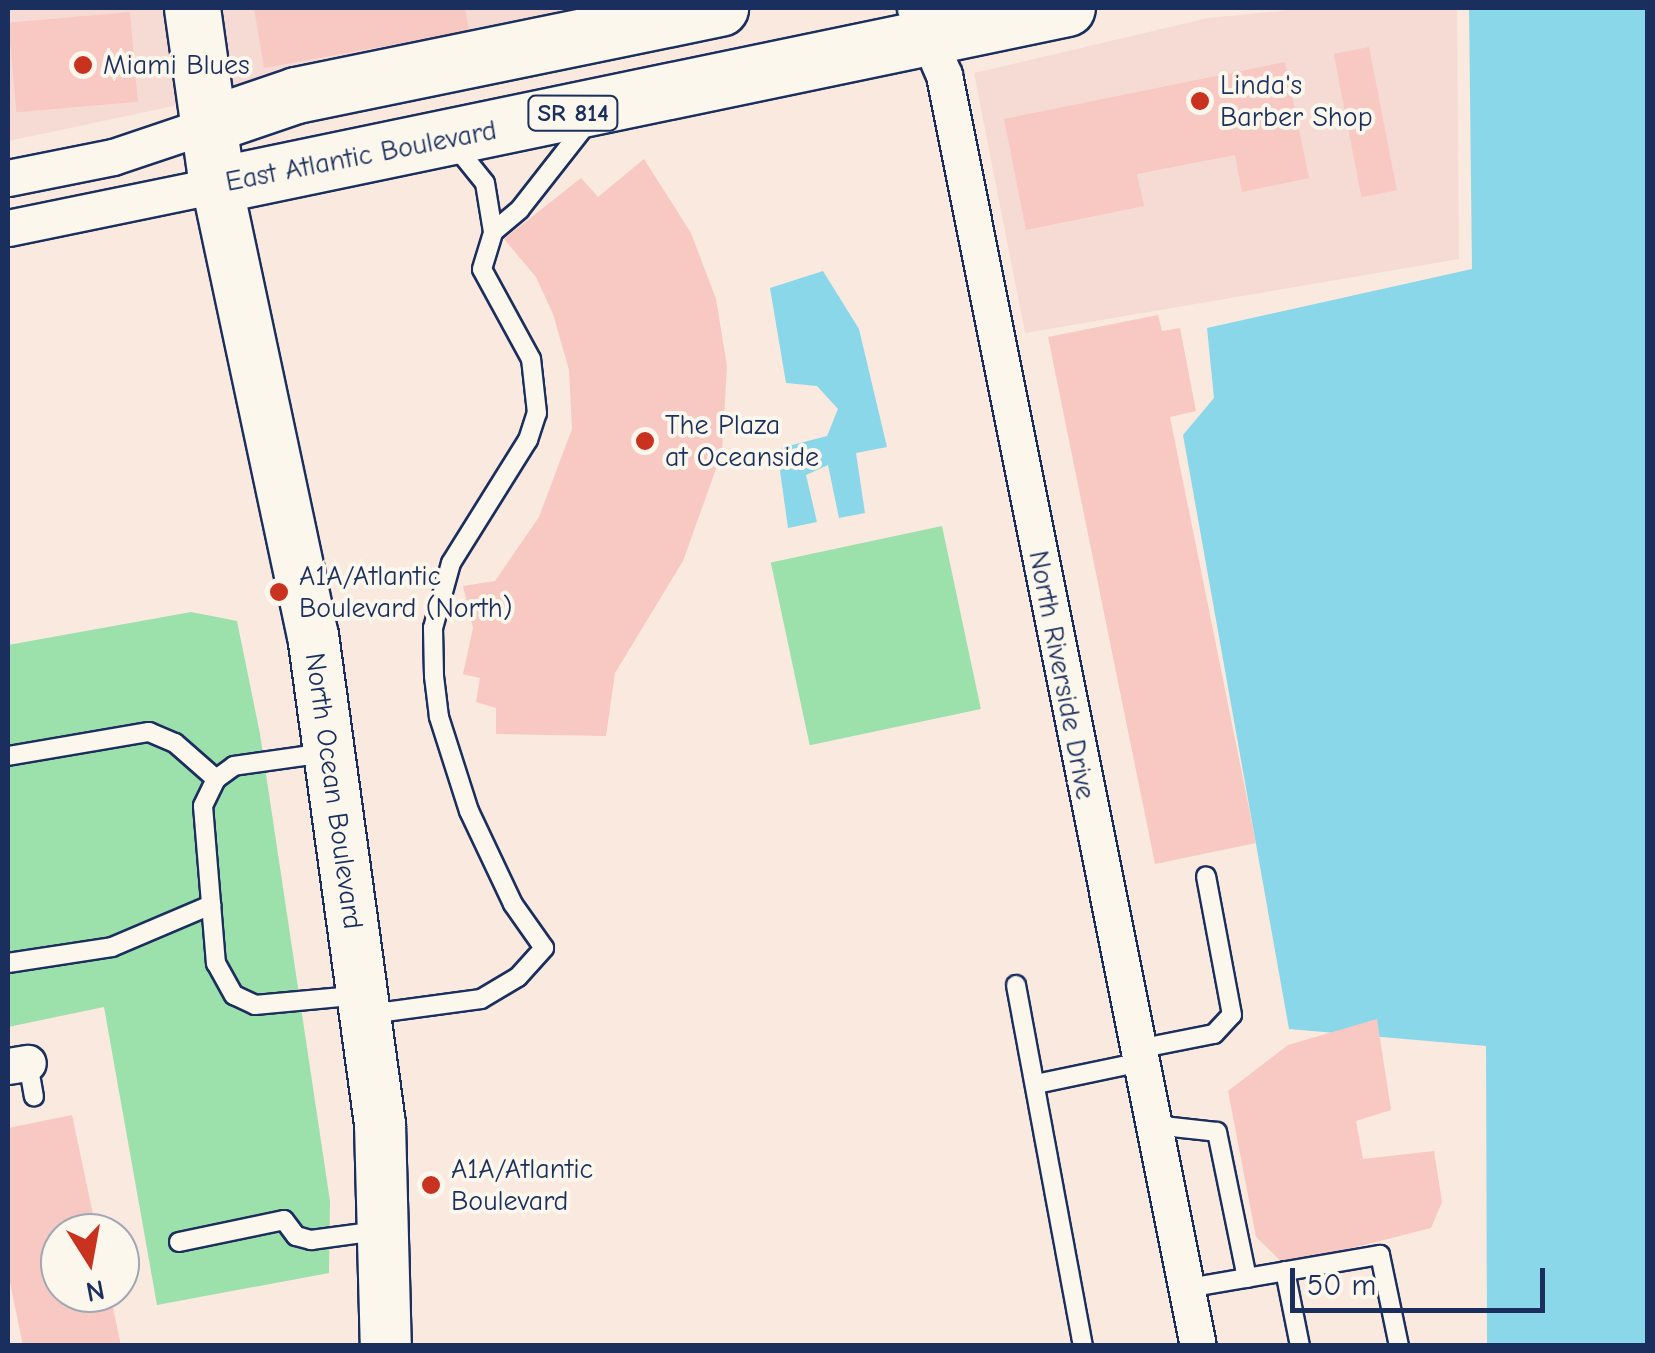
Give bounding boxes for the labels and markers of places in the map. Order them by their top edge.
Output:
place label: Miami Blues [103,48,250,82]
marker: Miami Blues [72,54,94,76]
place label: Linda's Barber Shop [1220,68,1373,134]
marker: Linda's Barber Shop [1189,90,1211,112]
place label: The Plaza at Oceanside [665,408,819,474]
marker: The Plaza at Oceanside [634,430,656,452]
place label: A1A/Atlantic Boulevard (North) [299,559,512,625]
marker: A1A/Atlantic Boulevard (North) [268,581,290,603]
place label: A1A/Atlantic Boulevard [451,1152,593,1218]
marker: A1A/Atlantic Boulevard [420,1174,442,1196]

